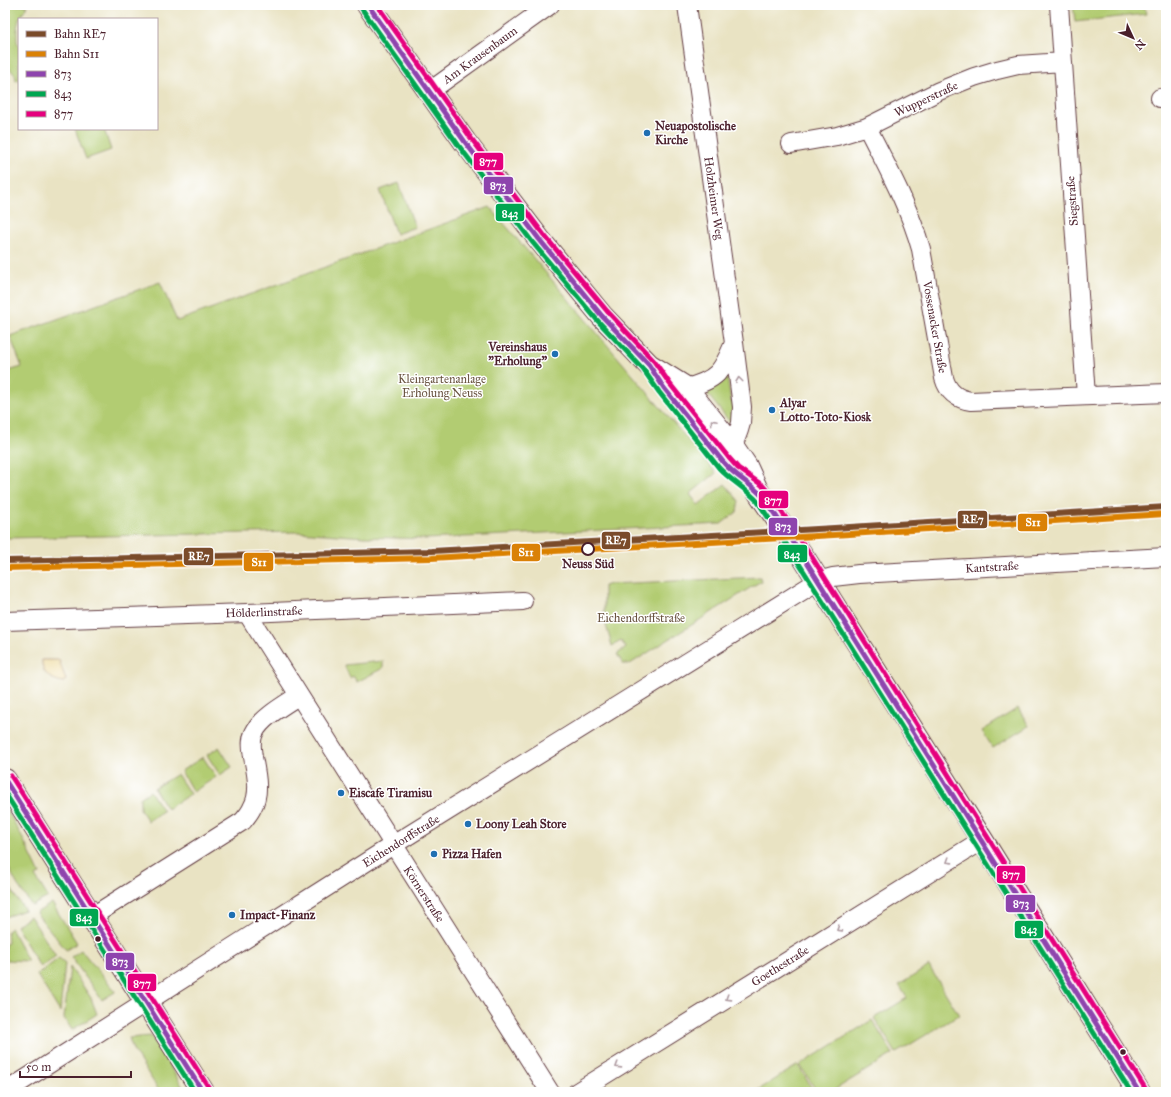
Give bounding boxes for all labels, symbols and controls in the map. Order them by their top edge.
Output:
legend [18,18,158,130]
north arrow [1113,18,1153,58]
street label: Am Krausenbaum [439,23,520,87]
text: Bahn RE7 [54,27,106,41]
text: N [1131,37,1148,53]
text: Bahn S11 [54,47,99,61]
text: 873 [54,67,72,81]
street label: Wupperstraße [892,78,960,120]
text: 843 [54,87,72,101]
text: 877 [54,107,73,121]
place label: Neuapostolische Kirche [655,119,736,147]
marker: Neuapostolische Kirche [642,128,652,138]
line badge: 877 [473,152,504,171]
text: 877 [479,155,497,168]
street label: Holzheimer Weg [700,156,727,241]
street label: Siegstraße [1063,175,1082,227]
line badge: 873 [483,176,514,195]
text: 873 [490,179,506,193]
line badge: 843 [495,203,525,222]
text: 843 [502,207,518,221]
street label: Vossenacker Straße [920,279,950,374]
place label: Vereinshaus "Erholung" [487,340,548,369]
marker: Vereinshaus "Erholung" [550,349,560,359]
park label: Kleingartenanlage Erholung Neuss [398,372,486,401]
one-way arrow [735,377,744,383]
place label: Alyar Lotto-Toto-Kiosk [779,396,871,424]
marker: Alyar Lotto-Toto-Kiosk [767,405,777,415]
one-way arrow [710,420,717,427]
line badge: 877 [758,490,789,509]
text: 877 [764,494,782,507]
line badge: RE7 [957,510,988,529]
text: RE7 [962,513,984,526]
line badge: S11 [1017,513,1048,532]
text: S11 [1025,516,1041,529]
line badge: 873 [768,517,798,536]
text: 873 [775,520,791,534]
line badge: RE7 [601,531,631,550]
text: RE7 [605,534,627,547]
marker: Neuss Süd [581,542,595,556]
line badge: S11 [511,543,541,562]
line badge: 843 [777,544,808,563]
text: S11 [518,546,534,559]
line badge: RE7 [183,547,214,566]
text: 843 [784,548,800,562]
text: RE7 [188,550,210,563]
line badge: S11 [243,552,274,572]
text: S11 [251,556,267,569]
place label: Neuss Süd [562,557,615,571]
street label: Kantstraße [965,559,1019,575]
street label: Hölderlinstraße [225,604,303,620]
park label: Eichendorffstraße [597,611,685,625]
place label: Eiscafe Tiramisu [349,786,433,800]
marker: Eiscafe Tiramisu [336,788,346,798]
street label: Eichendorffstraße [360,812,442,870]
place label: Loony Leah Store [476,817,566,832]
marker: Loony Leah Store [463,819,473,829]
place label: Pizza Hafen [442,847,502,861]
marker: Pizza Hafen [429,849,439,859]
one-way arrow [946,856,953,863]
street label: Körnerstraße [401,863,447,925]
line badge: 877 [996,865,1026,884]
text: 877 [1002,868,1020,881]
line badge: 873 [1005,894,1036,913]
text: 873 [1013,897,1029,911]
line badge: 843 [69,908,99,927]
place label: Impact-Finanz [240,908,316,923]
marker: Impact-Finanz [227,910,237,920]
text: 843 [76,911,92,925]
line badge: 843 [1014,920,1044,939]
text: 843 [1021,923,1037,937]
one-way arrow [836,924,843,932]
unlabelled marker [93,934,103,944]
street label: Goethestraße [749,943,811,989]
line badge: 873 [105,952,135,971]
text: 873 [112,955,128,969]
line badge: 877 [127,973,157,992]
text: 877 [133,977,151,990]
one-way arrow [725,993,732,1000]
unlabelled marker [1118,1047,1128,1057]
scale bar [20,1053,131,1079]
text: 50 m [26,1060,51,1074]
one-way arrow [615,1062,622,1069]

